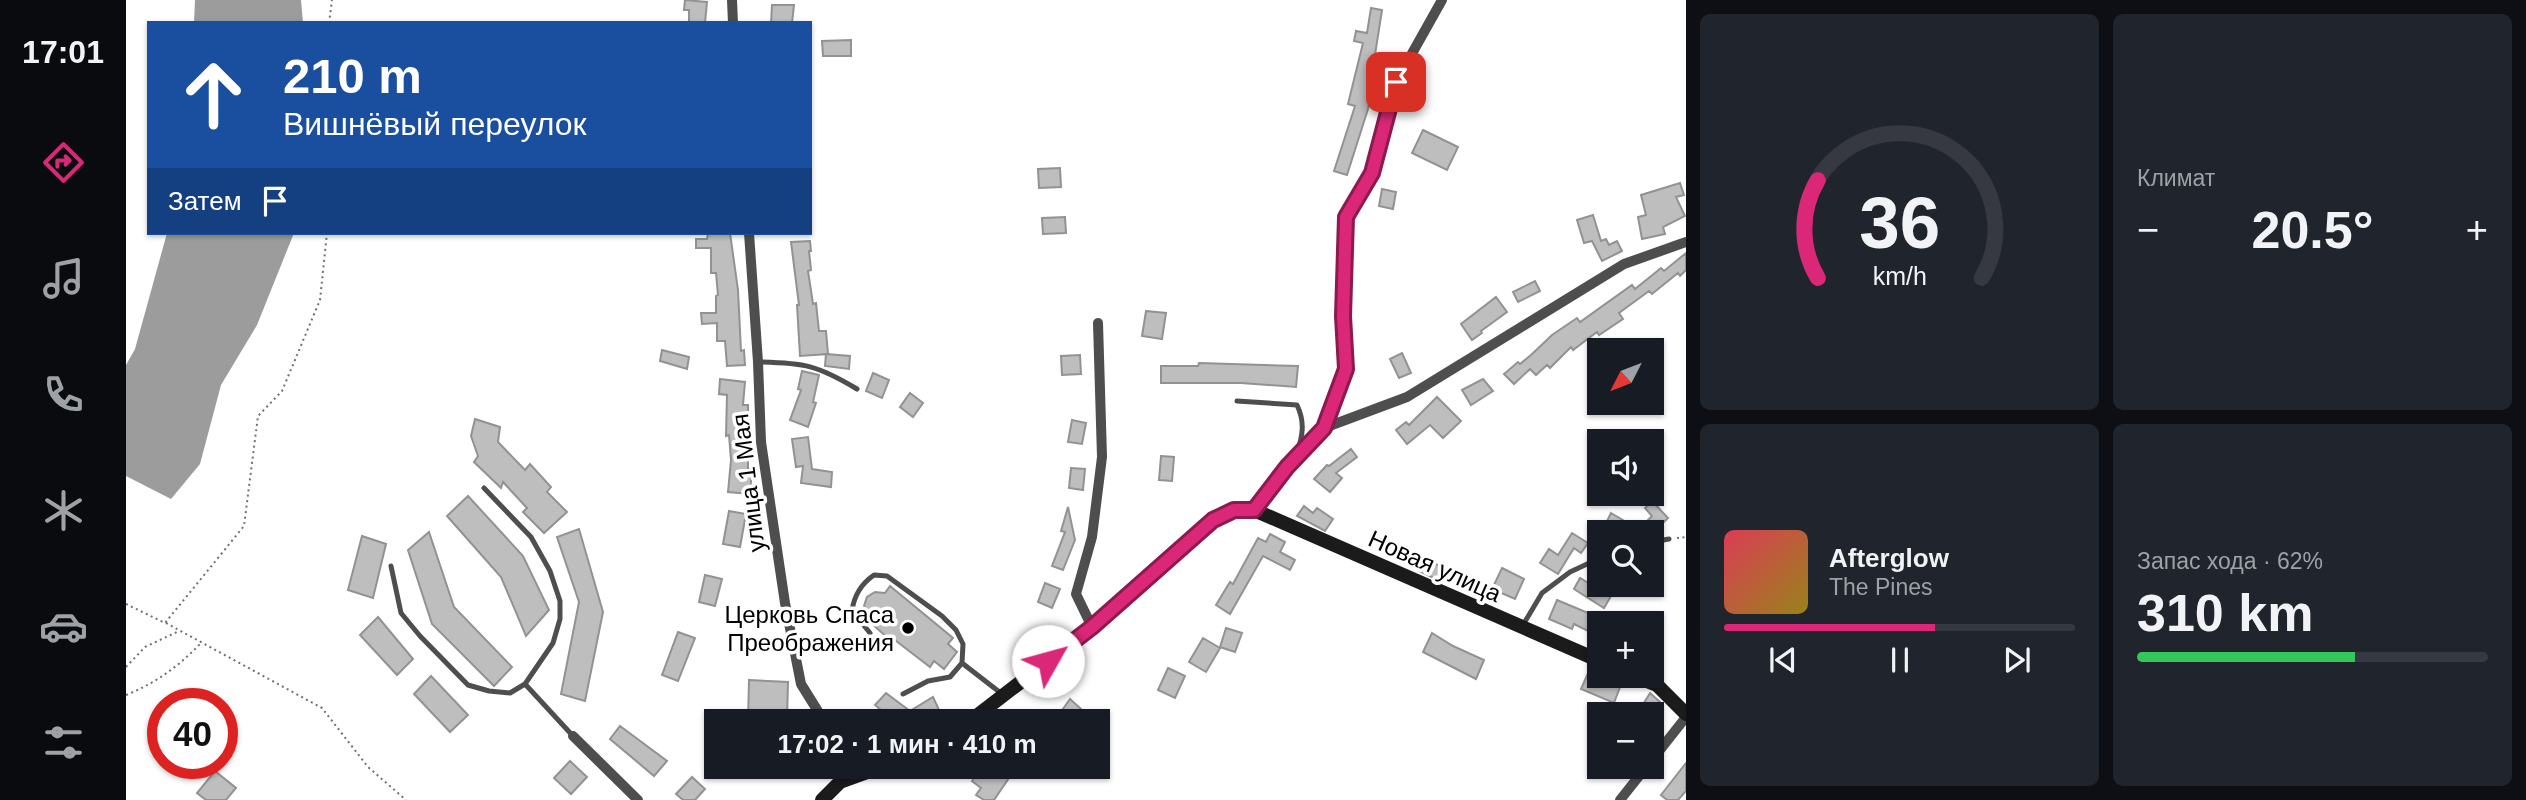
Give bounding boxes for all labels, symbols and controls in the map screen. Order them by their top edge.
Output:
text: 17:01 [22,34,104,70]
icon: ahead [168,49,259,140]
text: 210 m [283,49,422,103]
pin [1366,52,1426,112]
icon: arrive [1377,63,1415,101]
text: Вишнёвый переулок [283,106,587,142]
icon: directions [39,138,88,187]
text: Климат [2137,165,2215,191]
icon: arrive [256,182,294,220]
text: 36 [1859,182,1940,263]
text: Затем [168,186,242,216]
text: 20.5° [2251,201,2374,259]
text: − [2137,209,2159,251]
text: + [2466,209,2488,251]
icon: music [39,254,88,303]
text: km/h [1872,262,1927,290]
north arrow [1587,338,1664,415]
map controls [1587,338,1664,779]
icon: phone [39,370,88,419]
street label: улица 1 Мая [726,412,770,554]
button: sound [1587,429,1664,506]
icon: climate [39,486,88,535]
button: search [1587,520,1664,597]
street label: Новая улица [1365,525,1506,608]
text: Afterglow [1829,543,1949,573]
text: Запас хода · 62% [2137,548,2323,574]
text: The Pines [1829,574,1933,600]
text: 310 km [2137,584,2313,642]
place label: Церковь Спаса Преображения [724,601,895,656]
icon: car [39,602,88,651]
button: + [1587,611,1664,688]
marker: Церковь Спаса Преображения [900,620,916,636]
position arrow [1011,624,1085,698]
icon: previous [1764,641,1802,679]
icon: pause [1881,641,1919,679]
icon: next [1998,641,2036,679]
speed limit sign: 40 [147,688,238,779]
button: − [1587,702,1664,779]
icon: filters [39,718,88,767]
text: 17:02 · 1 мин · 410 m [777,729,1037,759]

